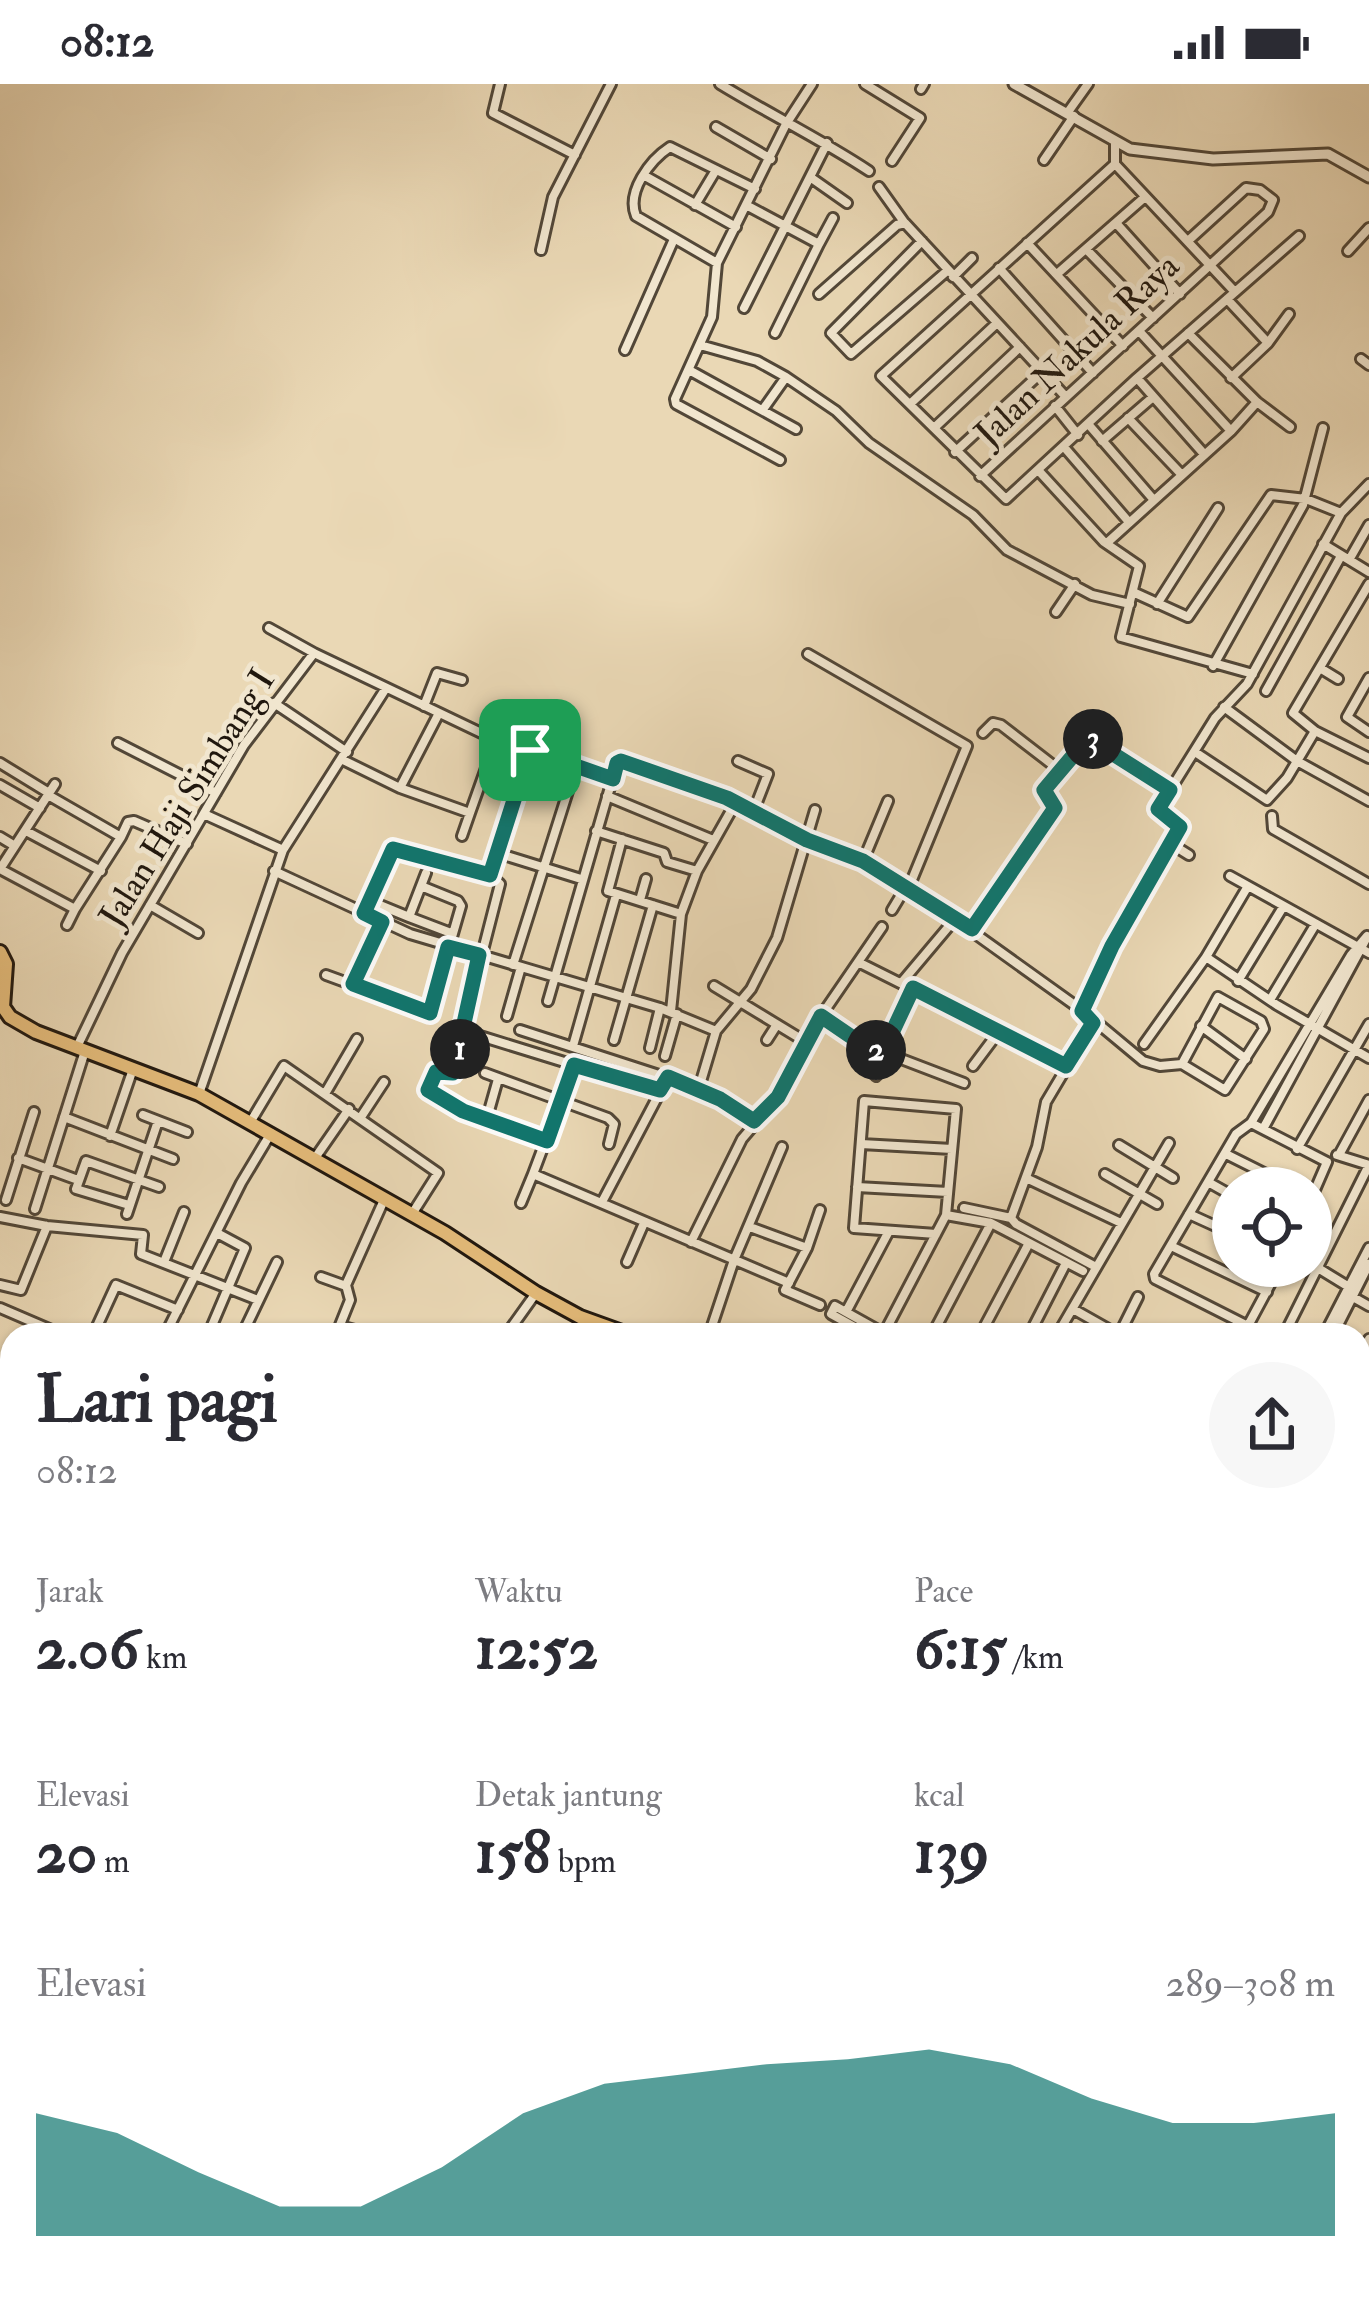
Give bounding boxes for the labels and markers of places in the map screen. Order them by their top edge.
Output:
pin [479,699,581,801]
pin: 3 [1063,709,1123,769]
pin: 1 [430,1019,490,1079]
pin: 2 [846,1020,906,1080]

